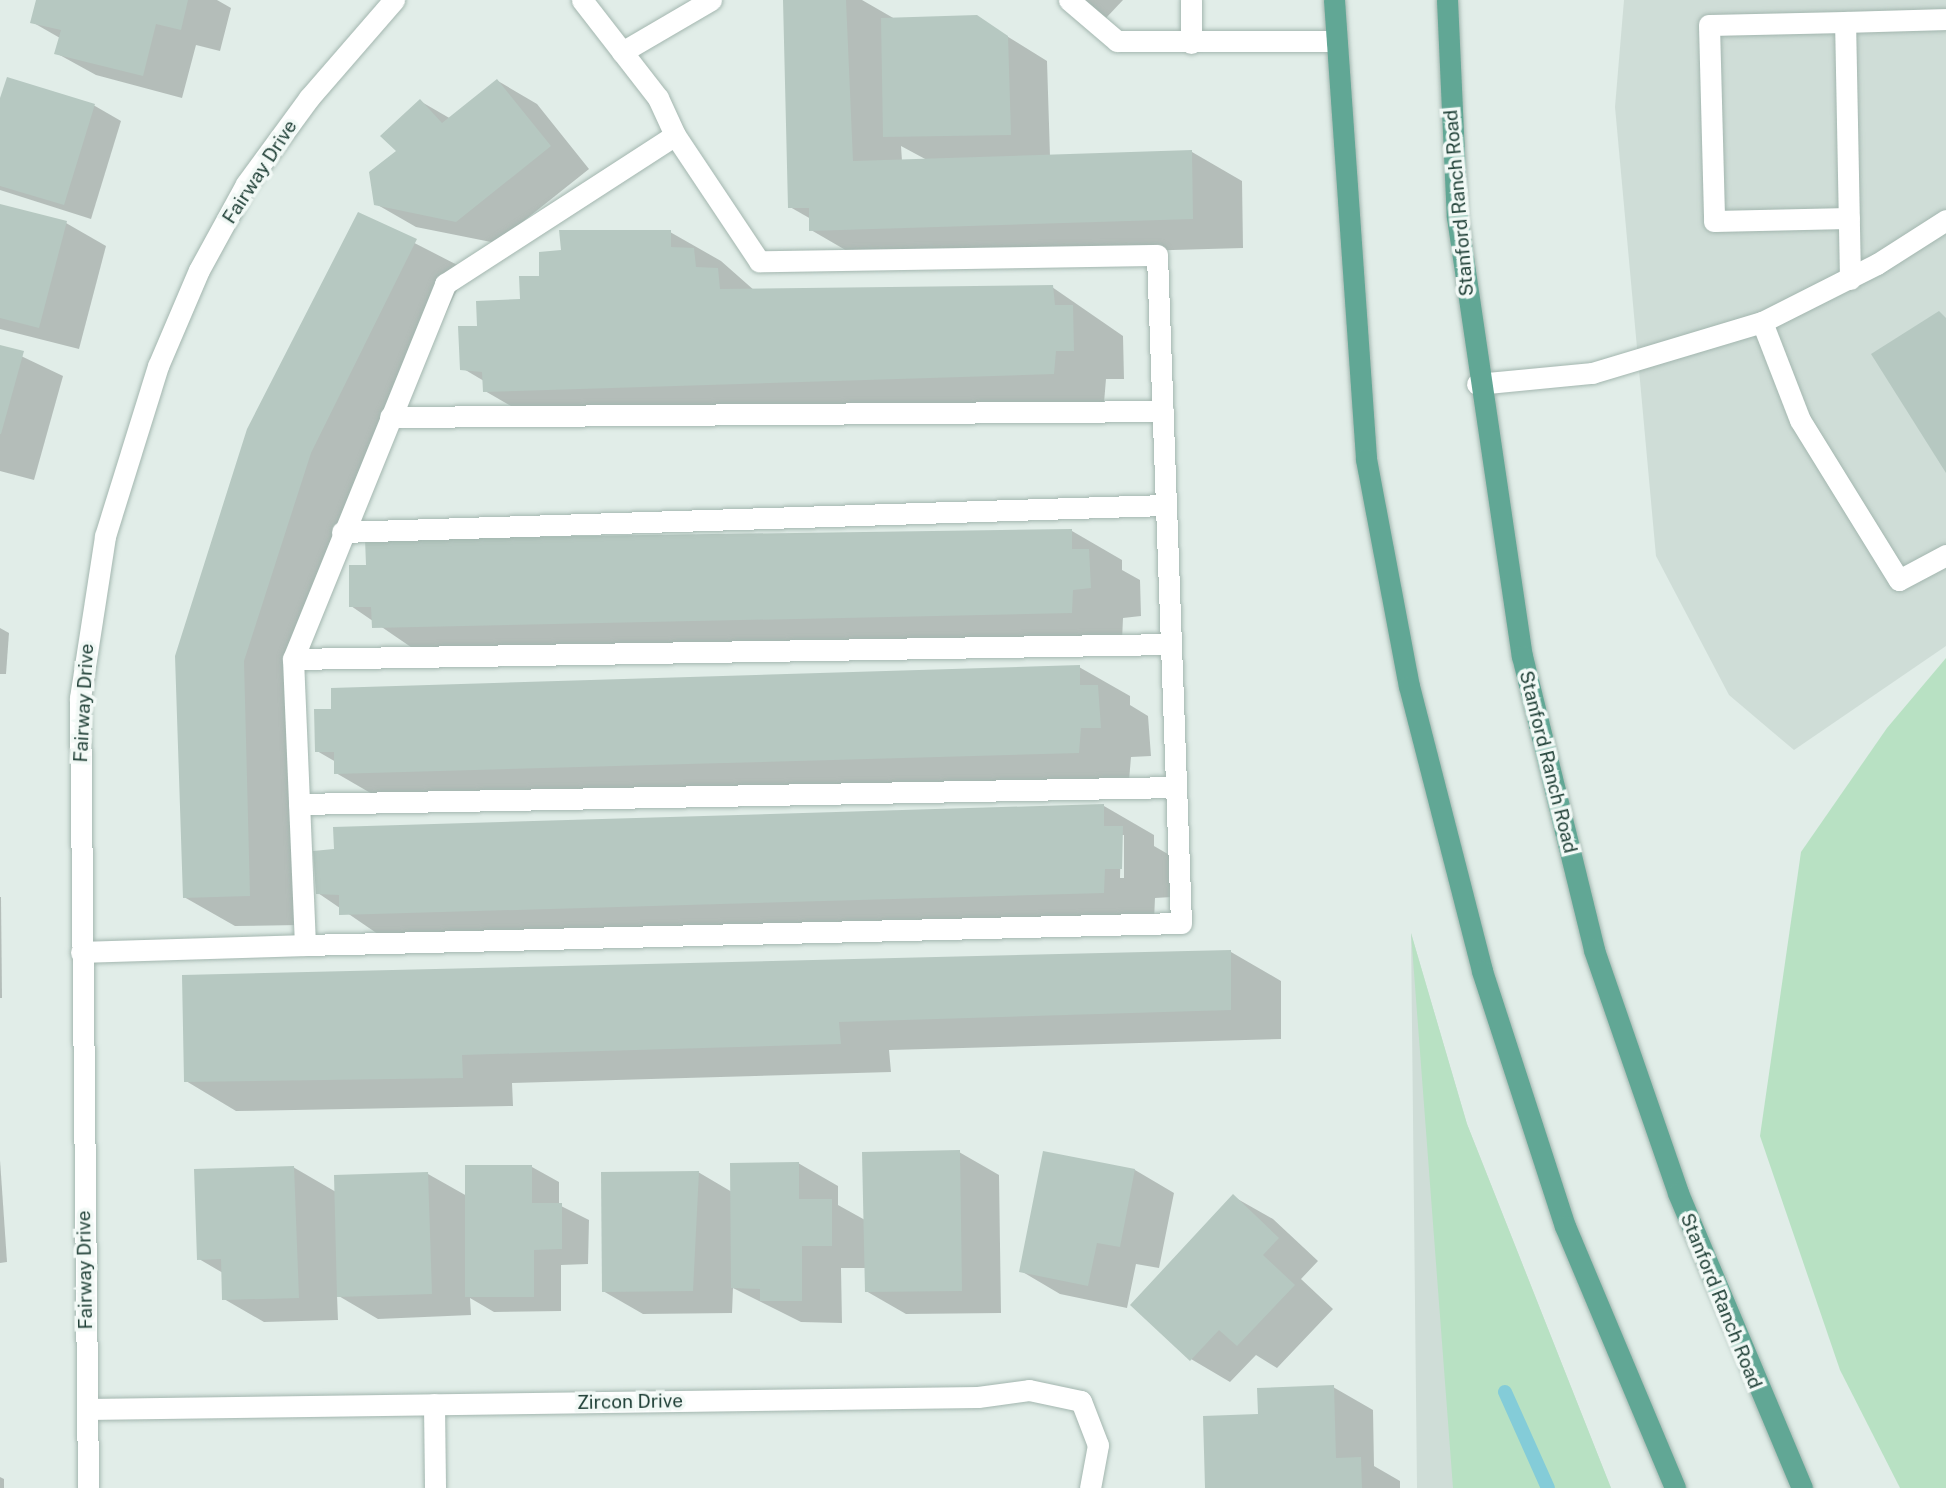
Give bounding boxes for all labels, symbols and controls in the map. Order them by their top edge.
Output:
street label: Stanford Ranch Road [1439,109,1479,297]
street label: Fairway Drive [218,116,302,228]
street label: Fairway Drive [69,643,99,763]
street label: Stanford Ranch Road [1514,668,1582,856]
street label: Fairway Drive [73,1210,97,1330]
street label: Stanford Ranch Road [1675,1210,1767,1392]
street label: Zircon Drive [577,1390,683,1414]

